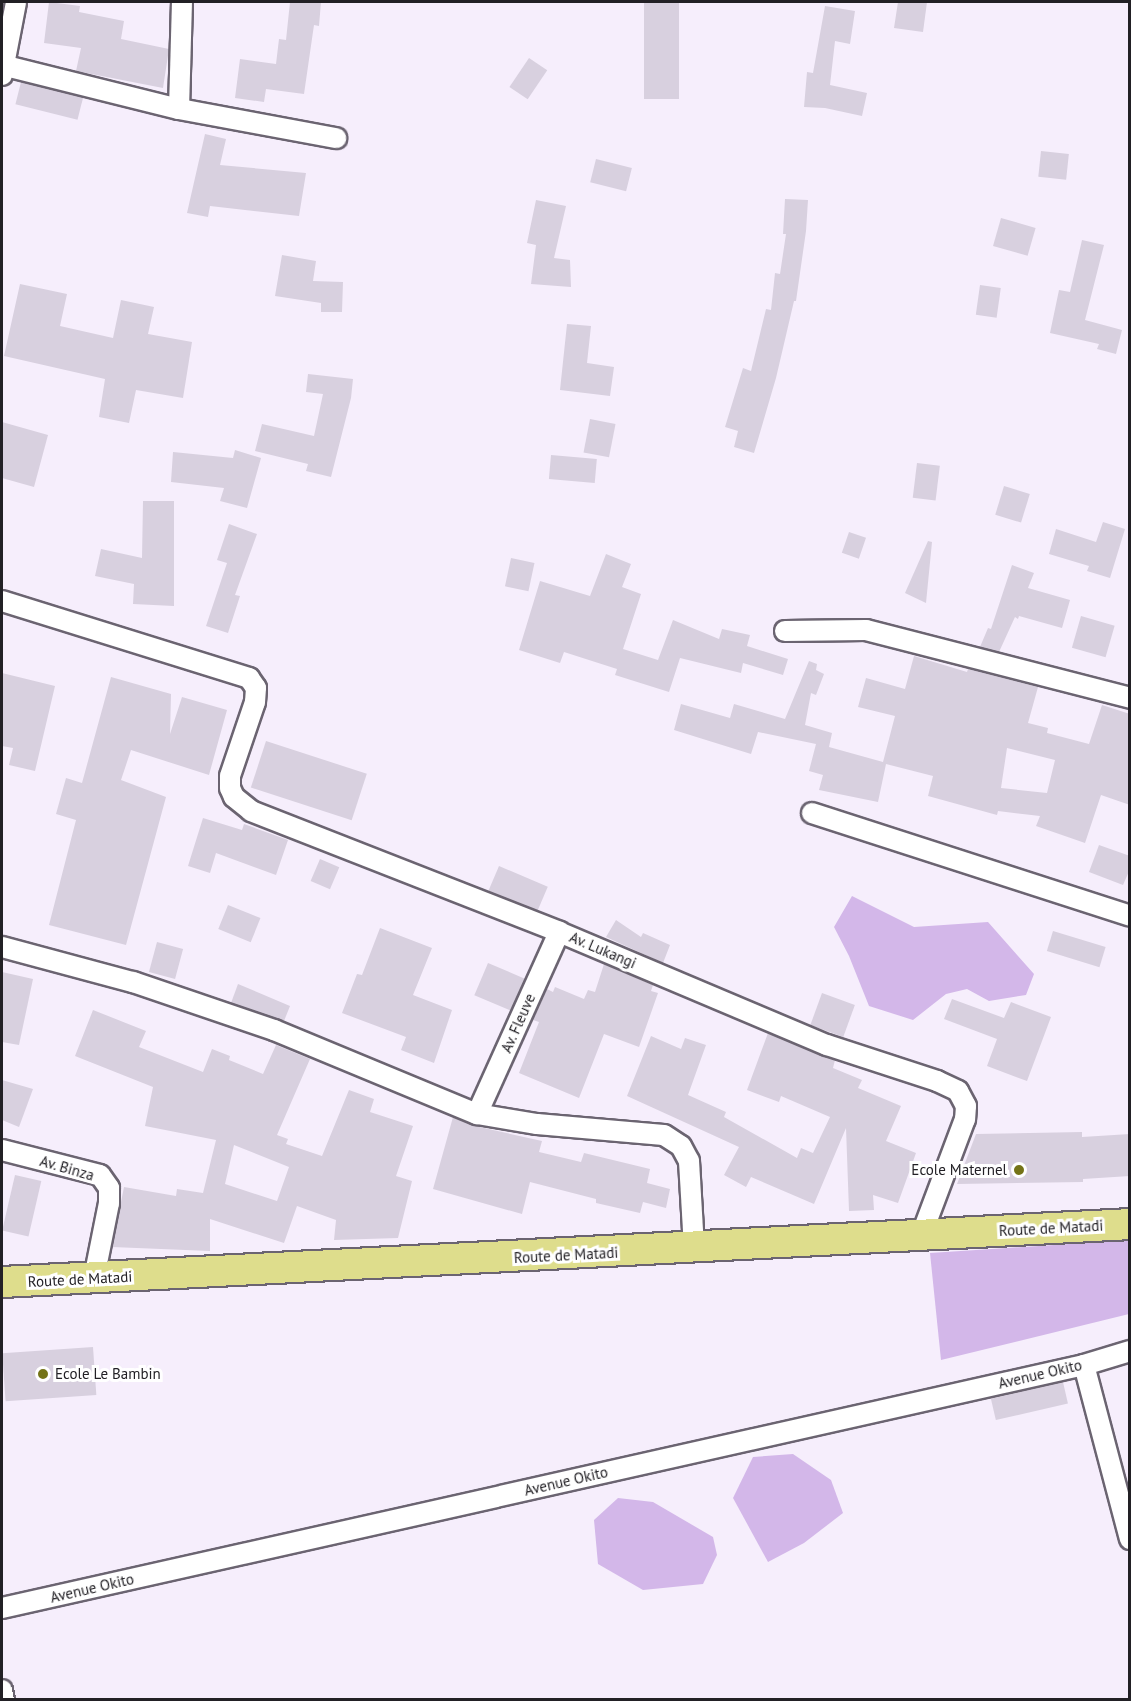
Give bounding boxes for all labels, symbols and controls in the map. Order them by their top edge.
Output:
street label: Av. Lukangi [566,928,640,972]
street label: Av. Fleuve [497,990,539,1056]
street label: Av. Binza [37,1152,97,1184]
place label: Ecole Maternel [911,1161,1007,1179]
marker: Ecole Maternel [1012,1163,1026,1177]
street label: Route de Matadi [998,1216,1104,1240]
street label: Route de Matadi [513,1243,619,1267]
street label: Route de Matadi [27,1267,133,1291]
street label: Avenue Okito [996,1356,1084,1392]
place label: Ecole Le Bambin [55,1365,161,1383]
marker: Ecole Le Bambin [36,1367,50,1381]
street label: Avenue Okito [522,1463,610,1499]
street label: Avenue Okito [48,1570,136,1606]

